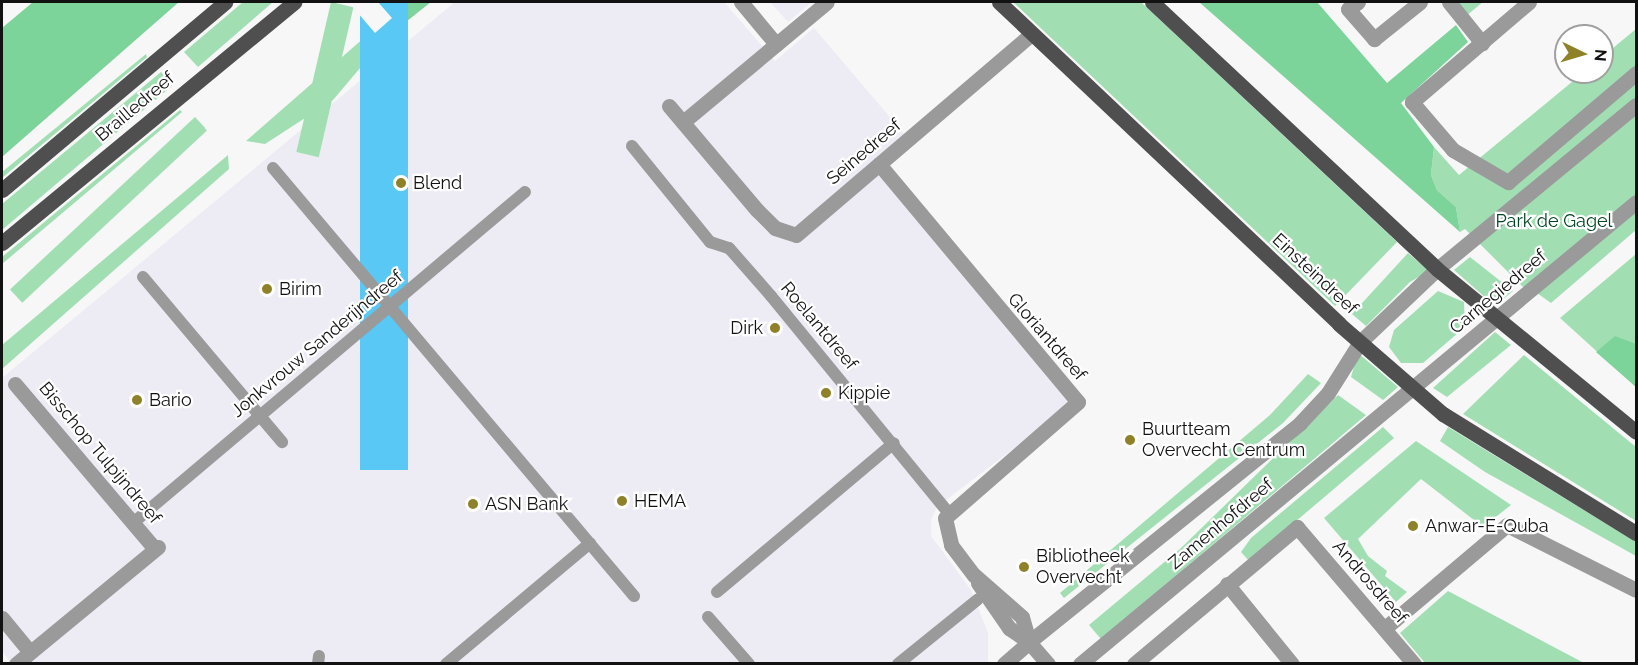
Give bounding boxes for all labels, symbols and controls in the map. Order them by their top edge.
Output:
north arrow [1554,24,1614,84]
text: N [1590,49,1610,62]
street label: Brailledreef [91,68,179,146]
street label: Seinedreef [822,115,906,189]
place label: Blend [413,172,462,194]
marker: Blend [394,176,408,190]
park label: Park de Gagel [1496,210,1612,232]
street label: Einsteindreef [1268,229,1362,319]
street label: Carnegiedreef [1445,245,1551,339]
street label: Jonkvrouw Sanderijndreef [227,266,407,422]
place label: Birim [279,278,322,300]
street label: Roelantdreef [776,278,862,374]
marker: Birim [260,282,274,296]
street label: Gloriantdreef [1003,289,1091,385]
place label: Dirk [730,317,763,339]
marker: Dirk [768,321,782,335]
street label: Bisschop Tulpijndreef [34,378,166,528]
place label: Kippie [838,382,890,404]
marker: Kippie [819,386,833,400]
place label: Bario [149,389,192,411]
marker: Bario [130,393,144,407]
place label: Buurtteam Overvecht Centrum [1142,419,1305,462]
marker: Buurtteam Overvecht Centrum [1123,433,1137,447]
street label: Zamenhofdreef [1164,474,1278,574]
place label: HEMA [634,490,686,512]
place label: ASN Bank [485,493,568,515]
marker: HEMA [615,494,629,508]
marker: ASN Bank [466,497,480,511]
place label: Anwar-E-Quba [1425,515,1548,537]
marker: Anwar-E-Quba [1406,519,1420,533]
street label: Androsdreef [1328,536,1412,628]
place label: Bibliotheek Overvecht [1036,546,1130,588]
marker: Bibliotheek Overvecht [1017,560,1031,574]

